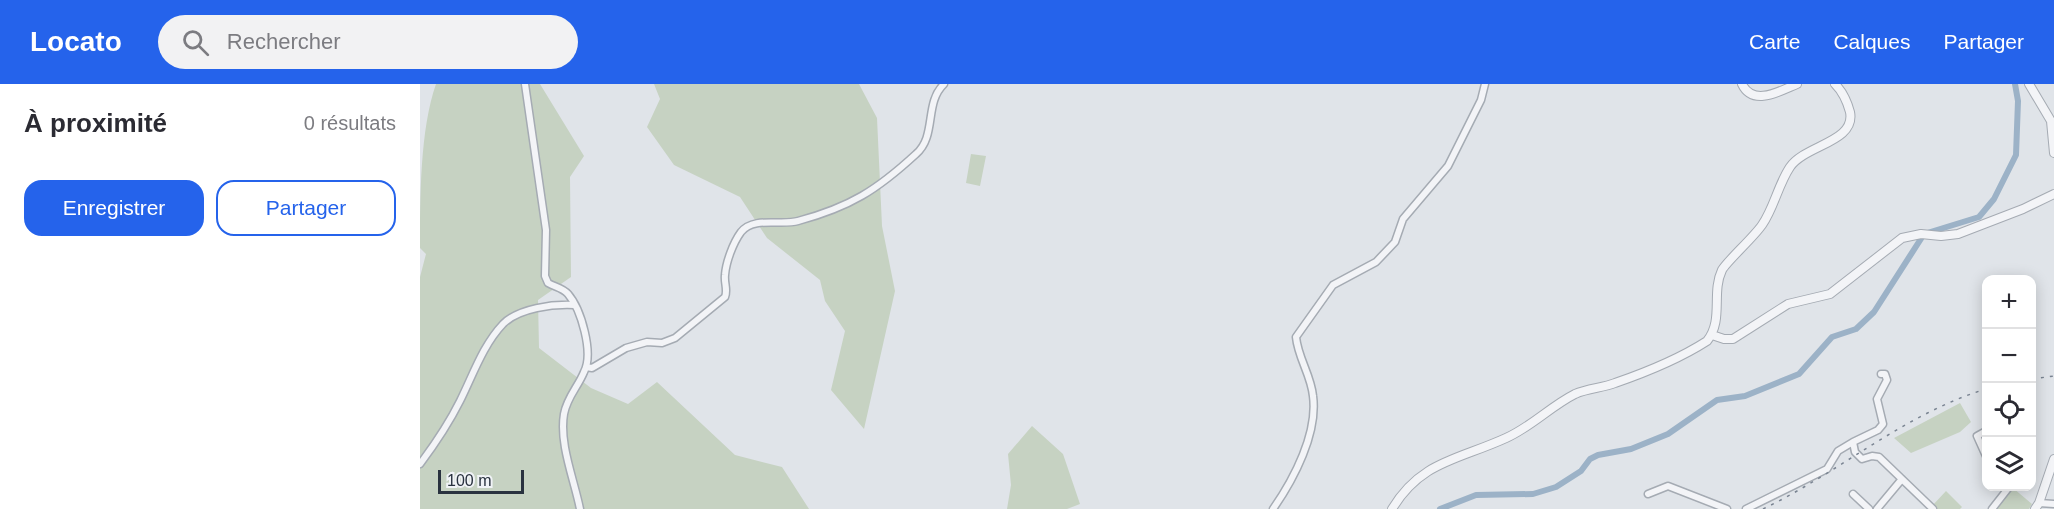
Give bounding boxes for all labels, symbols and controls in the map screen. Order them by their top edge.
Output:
search box [158,15,578,69]
text: Locato [30,26,122,57]
icon: search [179,26,212,59]
text: Rechercher [227,29,341,54]
text: Carte [1749,30,1800,53]
text: Calques [1833,30,1910,53]
text: Partager [1943,30,2024,53]
text: À proximité [24,108,167,138]
text: 0 résultats [304,112,396,134]
button: Enregistrer [24,180,204,236]
button: Partager [216,180,396,236]
map controls [1982,275,2036,491]
button: + [1982,275,2036,329]
button: − [1982,329,2036,383]
button: locate [1982,383,2036,437]
button: layers [1982,437,2036,491]
scale bar [438,467,524,494]
text: 100 m [447,472,491,489]

